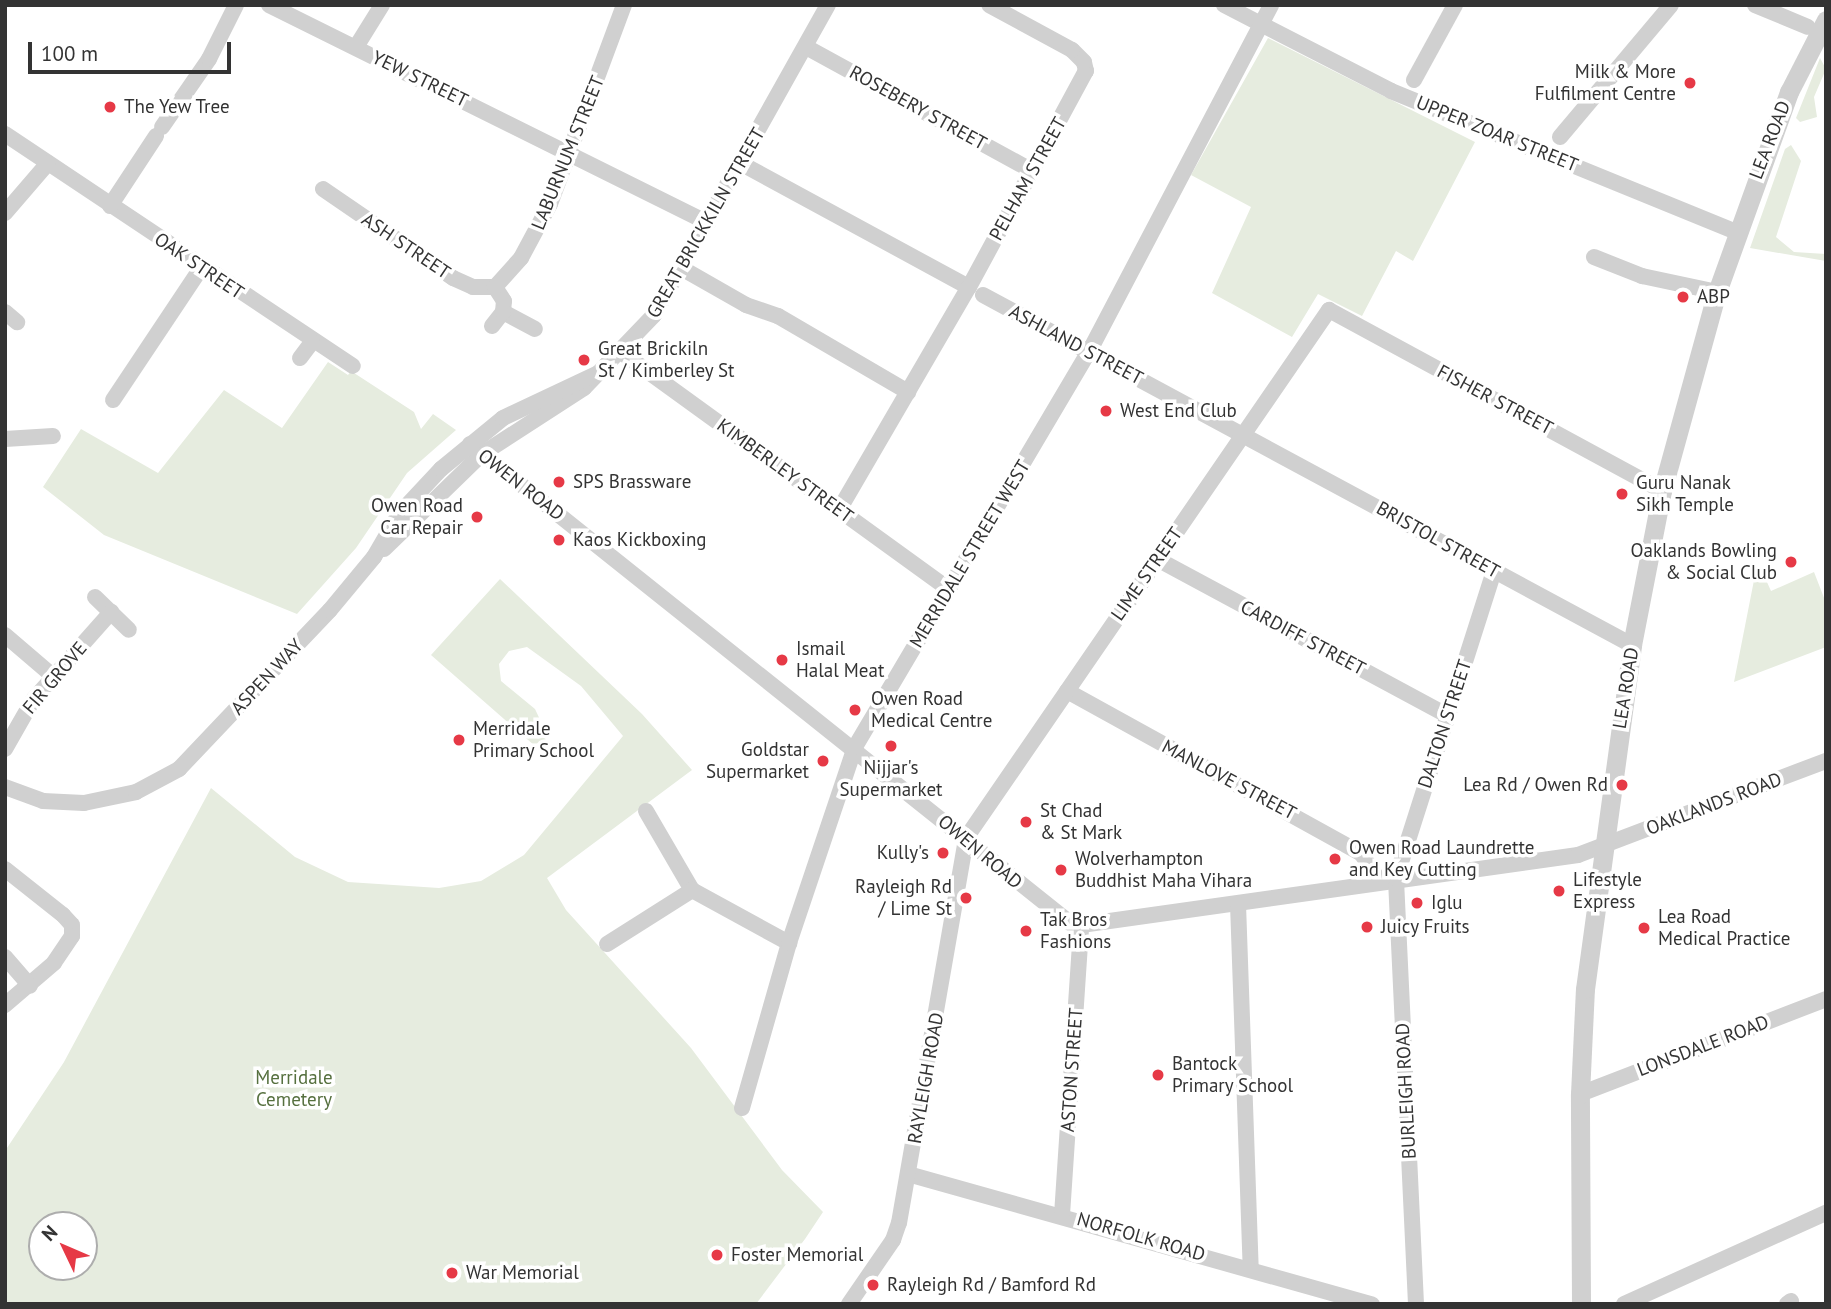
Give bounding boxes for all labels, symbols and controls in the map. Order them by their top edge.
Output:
scale bar [32,28,234,72]
text: 100 m [41,40,98,67]
street label: YEW STREET [368,46,472,112]
street label: ROSEBERY STREET [845,61,991,155]
place label: Milk & More Fulfilment Centre [1535,61,1676,105]
street label: LABURNUM STREET [527,73,609,233]
marker: Milk & More Fulfilment Centre [1682,75,1698,91]
street label: UPPER ZOAR STREET [1413,91,1581,177]
place label: The Yew Tree [124,96,231,118]
street label: LEA ROAD [1745,97,1795,183]
marker: The Yew Tree [102,99,118,115]
street label: PELHAM STREET [985,113,1071,245]
street label: GREAT BRICKKILN STREET [642,124,770,322]
street label: ASH STREET [357,208,455,284]
street label: OAK STREET [150,228,248,304]
place label: ABP [1697,286,1730,308]
marker: ABP [1675,289,1691,305]
street label: ASHLAND STREET [1005,300,1147,390]
place label: Great Brickiln St / Kimberley St [598,338,735,382]
marker: Great Brickiln St / Kimberley St [576,352,592,368]
street label: FISHER STREET [1433,360,1557,440]
place label: West End Club [1120,400,1237,422]
marker: West End Club [1098,403,1114,419]
street label: KIMBERLEY STREET [712,414,858,528]
street label: OWEN ROAD [473,444,569,526]
street label: MERRIDALE STREET WEST [905,456,1035,652]
place label: SPS Brassware [573,471,691,493]
place label: Guru Nanak Sikh Temple [1636,472,1734,516]
marker: SPS Brassware [551,474,567,490]
marker: Guru Nanak Sikh Temple [1614,486,1630,502]
place label: Owen Road Car Repair [371,495,463,539]
street label: BRISTOL STREET [1372,496,1504,584]
marker: Owen Road Car Repair [469,509,485,525]
street label: LIME STREET [1107,523,1187,625]
place label: Kaos Kickboxing [573,529,707,551]
marker: Kaos Kickboxing [551,532,567,548]
place label: Oaklands Bowling & Social Club [1631,540,1777,584]
marker: Oaklands Bowling & Social Club [1783,554,1799,570]
street label: CARDIFF STREET [1237,595,1369,681]
street label: ASPEN WAY [226,634,308,720]
street label: FIR GROVE [18,637,92,719]
place label: Ismail Halal Meat [796,638,884,682]
street label: LEA ROAD [1608,645,1644,731]
marker: Ismail Halal Meat [774,652,790,668]
street label: DALTON STREET [1413,657,1477,791]
place label: Owen Road Medical Centre [871,688,992,732]
marker: Owen Road Medical Centre [845,700,865,720]
place label: Merridale Primary School [473,718,595,762]
marker: Merridale Primary School [451,732,467,748]
street label: MANLOVE STREET [1158,735,1300,825]
marker: Nijjar's Supermarket [883,738,899,754]
place label: Goldstar Supermarket [706,739,809,783]
marker: Goldstar Supermarket [815,753,831,769]
place label: Nijjar's Supermarket [840,757,942,801]
street label: OAKLANDS ROAD [1643,768,1785,840]
place label: Lea Rd / Owen Rd [1463,774,1608,796]
marker: Lea Rd / Owen Rd [1614,777,1630,793]
place label: St Chad & St Mark [1040,800,1122,844]
street label: OWEN ROAD [933,810,1027,894]
marker: St Chad & St Mark [1018,814,1034,830]
place label: Owen Road Laundrette and Key Cutting [1349,837,1534,881]
place label: Kully's [877,842,929,864]
marker: Kully's [935,845,951,861]
place label: Wolverhampton Buddhist Maha Vihara [1075,848,1253,892]
marker: Owen Road Laundrette and Key Cutting [1327,851,1343,867]
marker: Wolverhampton Buddhist Maha Vihara [1053,862,1069,878]
place label: Lifestyle Express [1573,869,1642,913]
place label: Rayleigh Rd / Lime St [855,876,952,920]
marker: Lifestyle Express [1551,883,1567,899]
marker: Rayleigh Rd / Lime St [958,890,974,906]
place label: Iglu [1431,892,1463,914]
marker: Iglu [1409,895,1425,911]
place label: Lea Road Medical Practice [1658,906,1790,950]
place label: Tak Bros Fashions [1040,909,1111,953]
place label: Juicy Fruits [1381,916,1470,938]
marker: Juicy Fruits [1359,919,1375,935]
marker: Lea Road Medical Practice [1636,920,1652,936]
marker: Tak Bros Fashions [1018,923,1034,939]
street label: ASTON STREET [1056,1007,1088,1133]
street label: LONSDALE ROAD [1634,1010,1772,1082]
street label: RAYLEIGH ROAD [903,1011,949,1145]
street label: BURLEIGH ROAD [1391,1022,1421,1160]
place label: Bantock Primary School [1172,1053,1294,1097]
park label: Merridale Cemetery [255,1067,333,1111]
marker: Bantock Primary School [1150,1067,1166,1083]
street label: NORFOLK ROAD [1074,1208,1208,1266]
north arrow [28,1211,98,1281]
text: N [36,1220,62,1246]
place label: Foster Memorial [731,1244,863,1266]
marker: Foster Memorial [709,1247,725,1263]
place label: War Memorial [466,1262,579,1284]
marker: War Memorial [444,1265,460,1281]
place label: Rayleigh Rd / Bamford Rd [887,1274,1096,1296]
marker: Rayleigh Rd / Bamford Rd [865,1277,881,1293]

